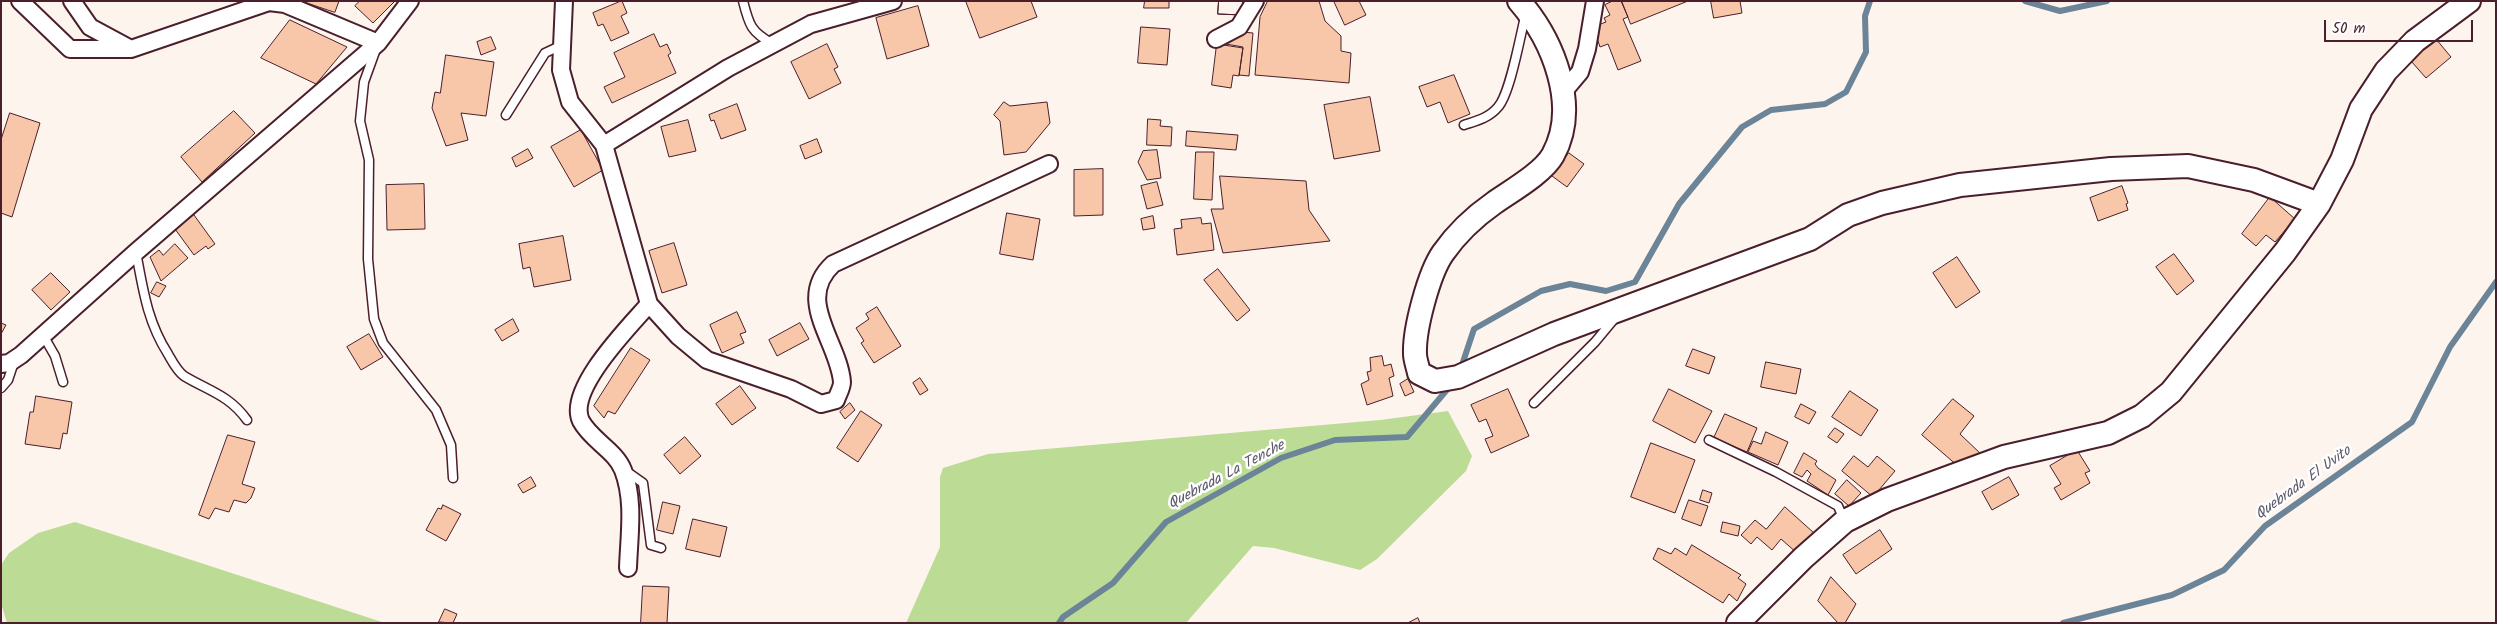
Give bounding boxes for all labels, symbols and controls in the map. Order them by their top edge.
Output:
scale bar [2327,10,2476,42]
text: 50 m [2332,17,2366,41]
water label: Quebrada La Tenche [1166,438,1288,514]
water label: Quebrada El Uvito [2253,443,2355,525]

